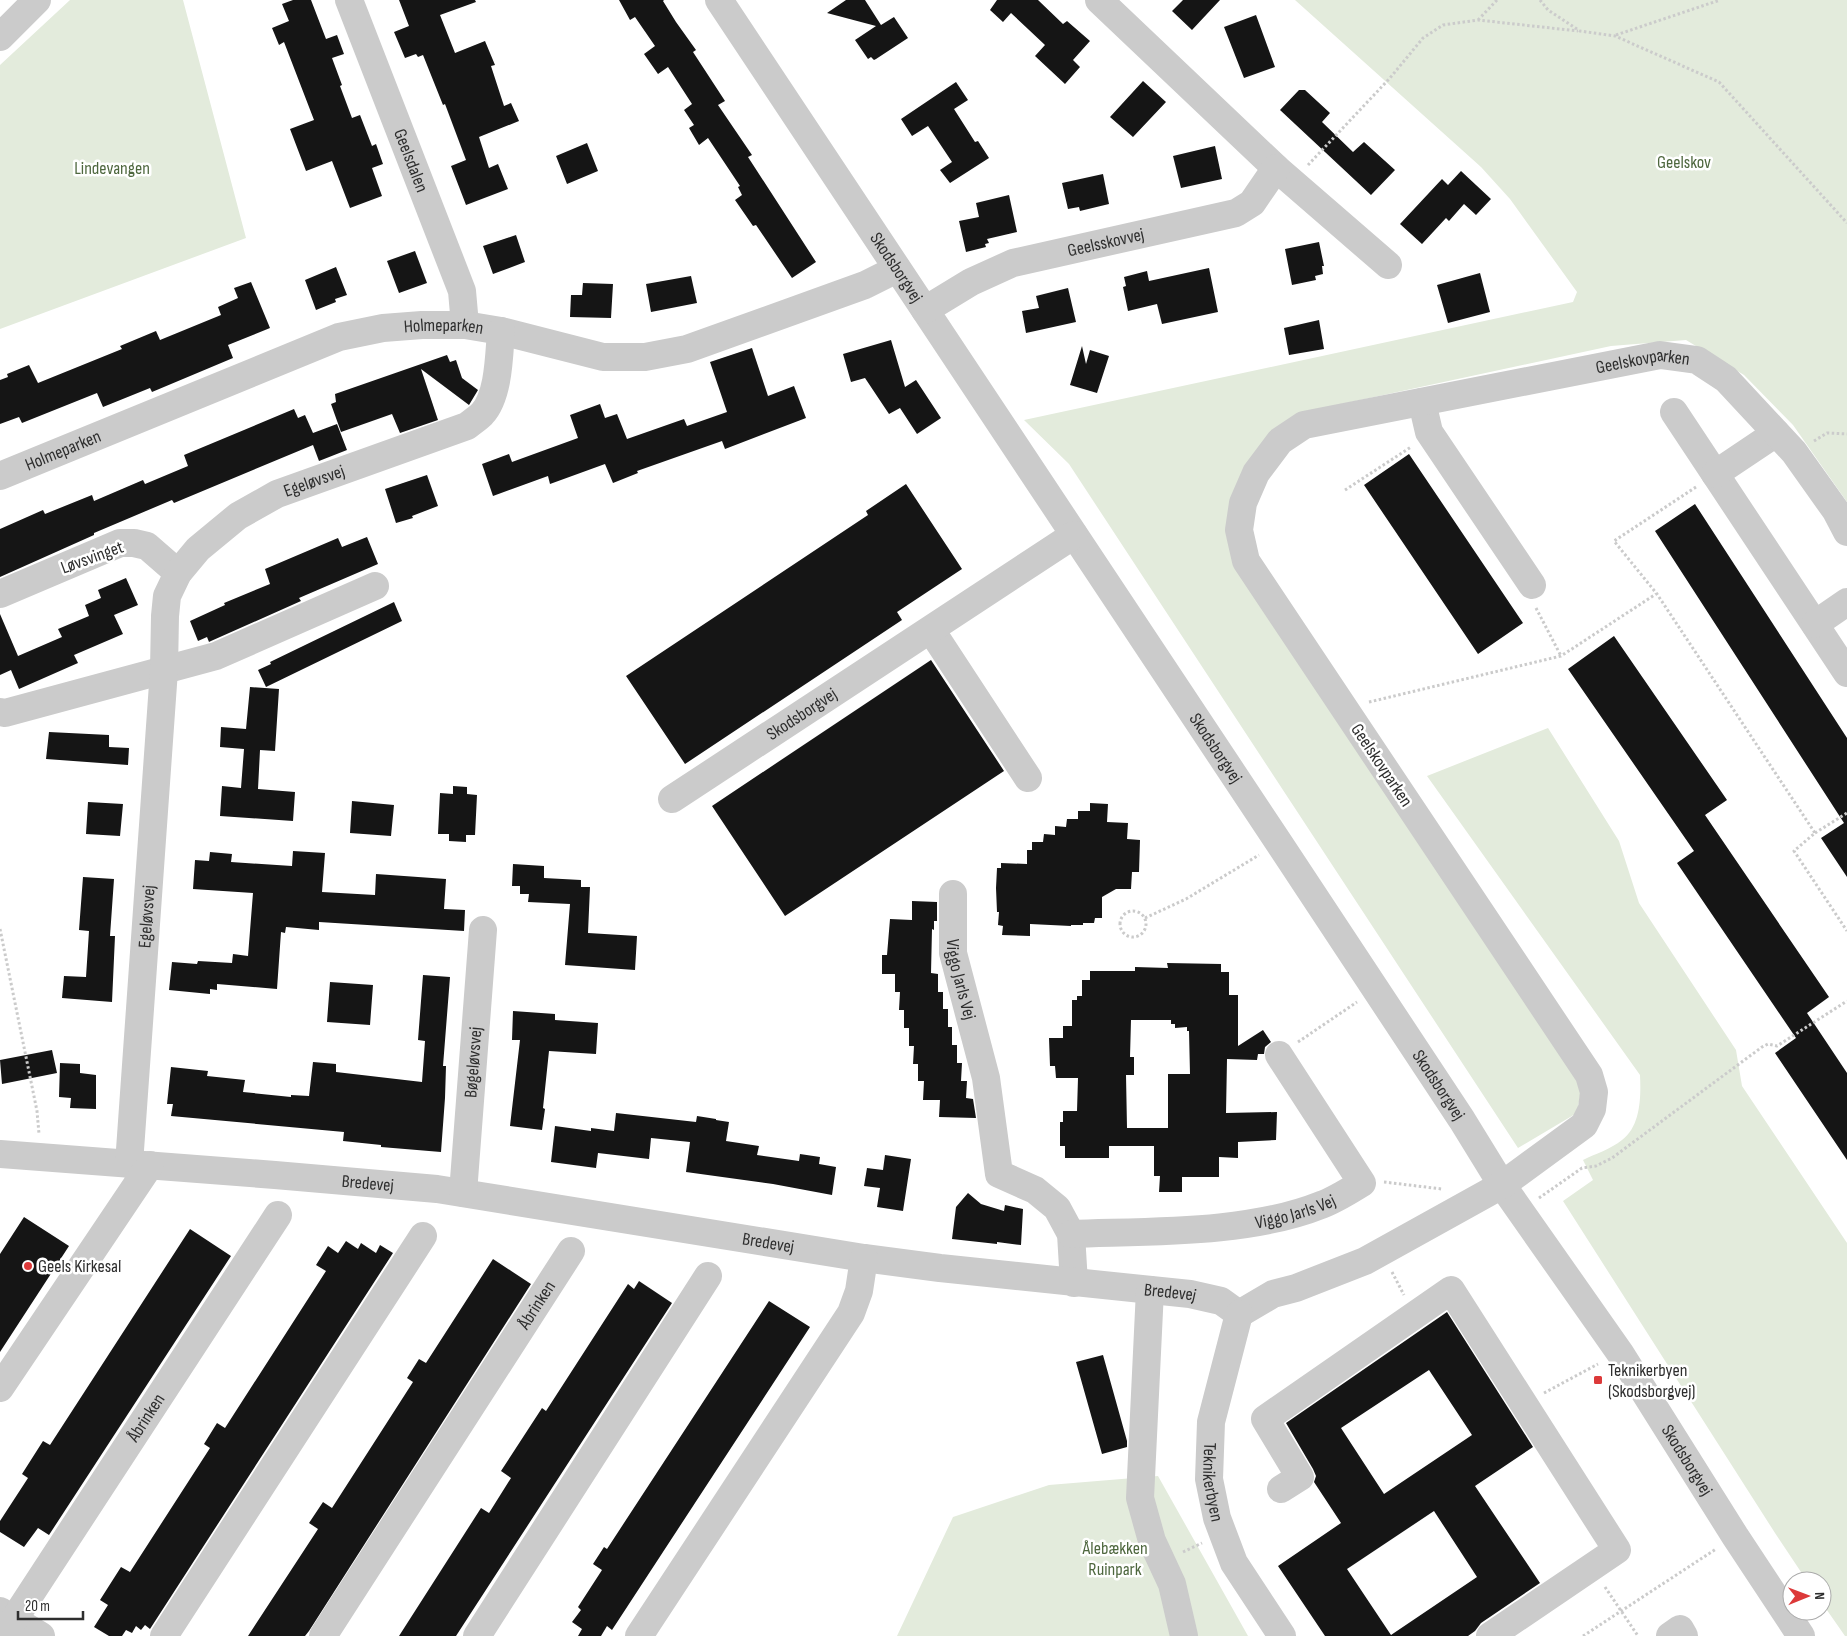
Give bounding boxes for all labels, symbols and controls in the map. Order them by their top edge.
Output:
street label: Geelsdalen [389,126,433,195]
park label: Geelskov [1657,152,1711,173]
park label: Lindevangen [74,158,150,179]
street label: Geelsskovvej [1066,224,1146,261]
street label: Skodsborgvej [865,229,927,307]
street label: Holmeparken [403,315,485,339]
street label: Geelskovparken [1594,345,1691,378]
street label: Holmeparken [22,426,104,476]
street label: Egeløvsvej [281,461,347,502]
street label: Løvsvinget [58,536,127,578]
street label: Skodsborgvej [763,684,841,745]
street label: Skodsborgvej [1185,709,1246,787]
street label: Geelskovparken [1346,720,1417,811]
street label: Egeløvsvej [134,884,160,949]
street label: Viggo Jarls Vej [942,939,980,1022]
street label: Bøgeløvsvej [460,1026,487,1099]
street label: Skodsborgvej [1408,1046,1469,1124]
street label: Bredevej [341,1171,395,1196]
street label: Viggo Jarls Vej [1253,1190,1339,1233]
street label: Bredevej [741,1229,796,1258]
place label: Geels Kirkesal [38,1256,121,1277]
marker: Geels Kirkesal [22,1260,34,1272]
street label: Åbrinken [513,1277,560,1334]
street label: Bredevej [1143,1279,1198,1306]
place label: Teknikerbyen (Skodsborgvej) [1608,1360,1695,1402]
marker: Teknikerbyen (Skodsborgvej) [1592,1374,1604,1386]
street label: Åbrinken [122,1390,170,1447]
street label: Skodsborgvej [1657,1421,1717,1500]
street label: Teknikerbyen [1198,1442,1227,1523]
park label: Ålebækken Ruinpark [1081,1538,1148,1580]
north arrow [1782,1571,1832,1621]
scale bar [18,1588,82,1620]
text: N [1811,1592,1828,1600]
text: 20 m [25,1597,50,1616]

